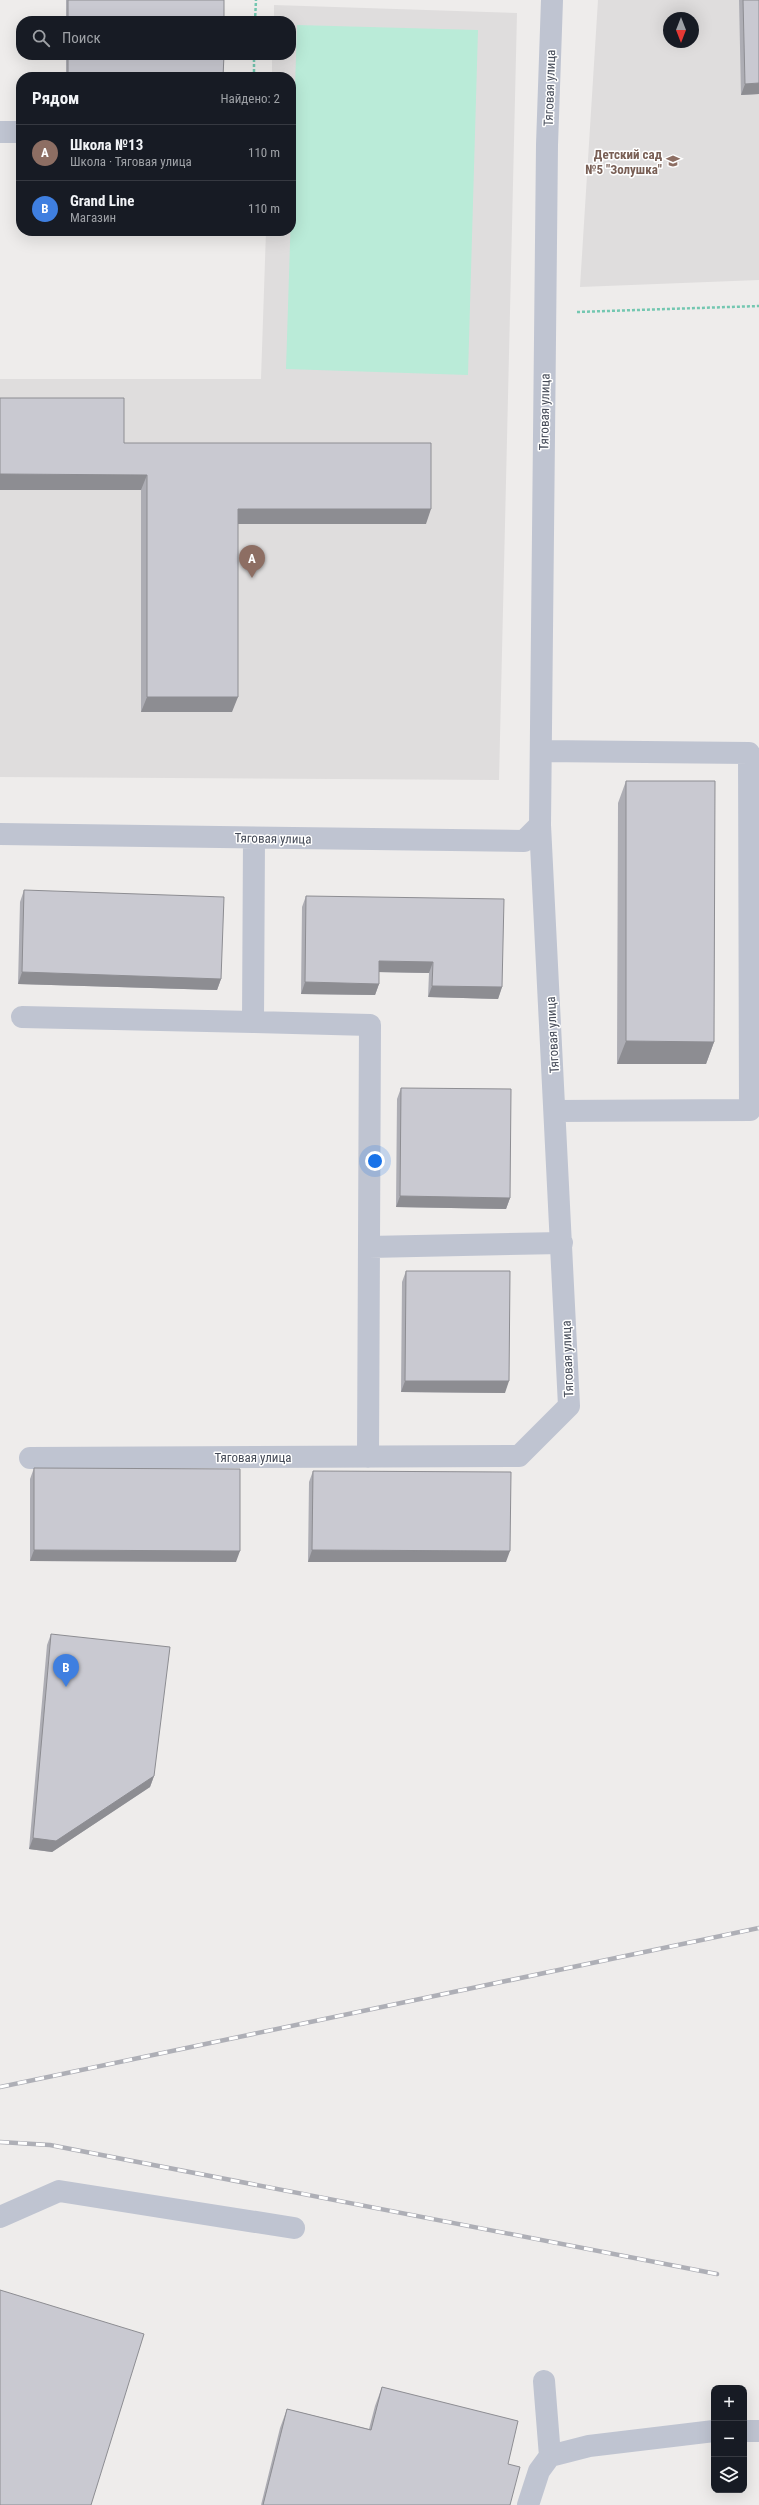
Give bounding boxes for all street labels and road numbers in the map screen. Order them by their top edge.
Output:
street label: Тяговая улица [541,49,558,127]
street label: Тяговая улица [536,373,553,451]
street label: Тяговая улица [234,830,312,847]
street label: Тяговая улица [543,996,562,1074]
street label: Тяговая улица [559,1320,576,1398]
street label: Тяговая улица [215,1450,291,1465]

